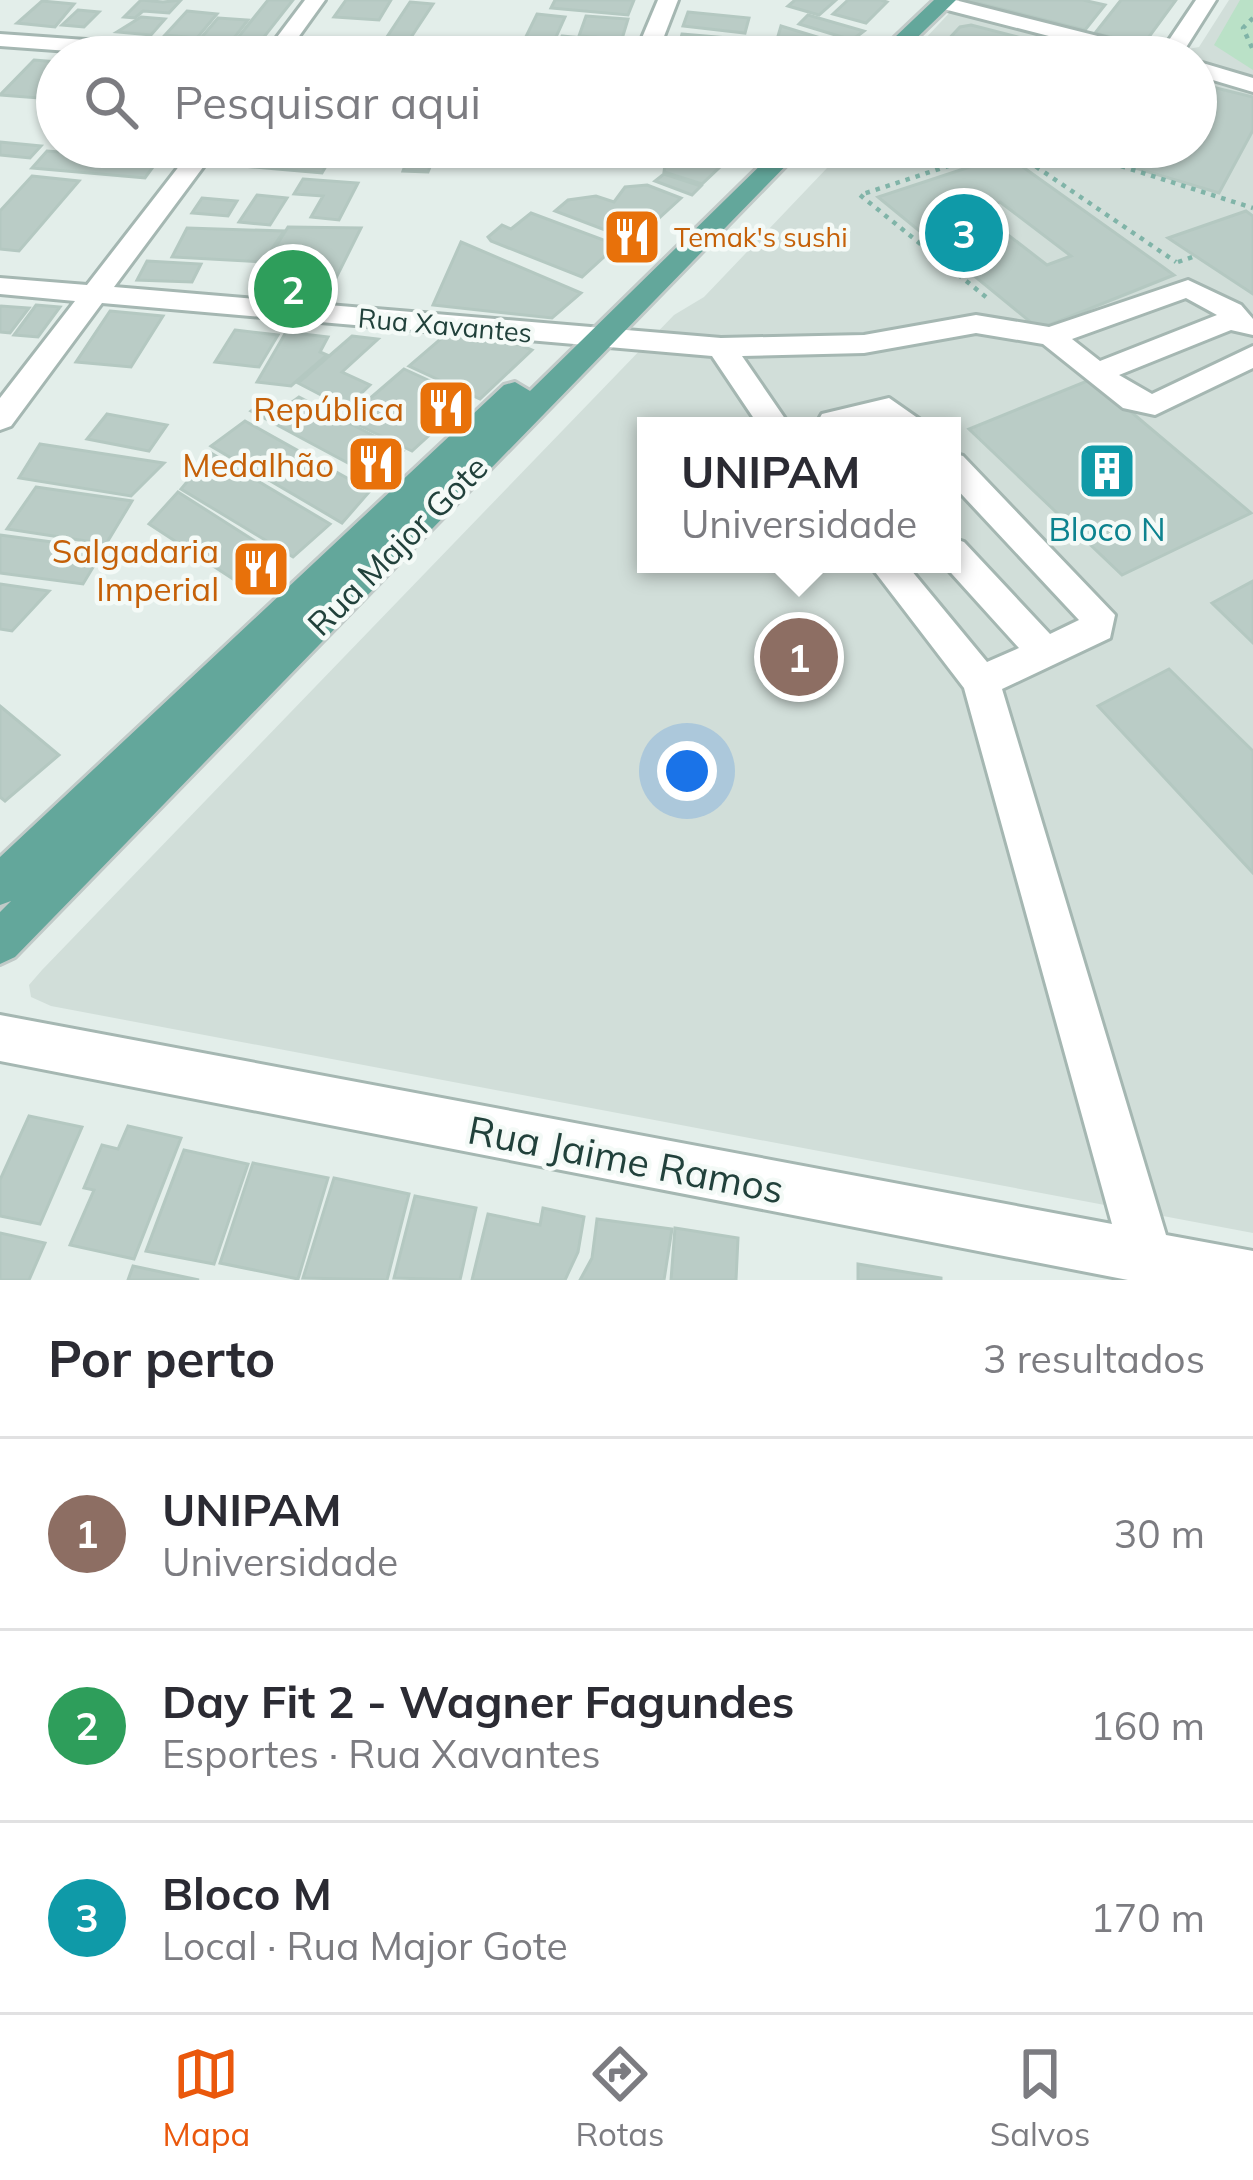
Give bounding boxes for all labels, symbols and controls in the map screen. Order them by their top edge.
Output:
search box [36,36,1217,168]
icon: search [78,69,144,135]
text: Pesquisar aqui [174,74,481,130]
pin: 3 [925,188,1003,278]
restaurant icon: Temak's sushi [601,206,663,268]
place label: Temak's sushi [674,220,848,254]
pin: 2 [254,244,332,334]
street label: Rua Xavantes [357,300,533,350]
restaurant icon: República [415,377,477,439]
place label: República [253,388,404,429]
popup [637,417,961,573]
restaurant icon: Medalhão [345,433,407,495]
building icon: Bloco N [1076,440,1138,502]
text: UNIPAM [681,443,861,499]
place label: Medalhão [182,444,334,485]
street label: Rua Major Gote [298,446,496,644]
text: Universidade [681,499,917,548]
place label: Bloco N [1048,508,1166,549]
place label: Salgadaria Imperial [52,530,219,609]
restaurant icon: Salgadaria Imperial [230,538,292,600]
pin: 1 [760,612,838,702]
your location [657,741,717,801]
street label: Rua Jaime Ramos [464,1104,788,1214]
text: Por perto [48,1326,275,1390]
text: 3 resultados [983,1334,1205,1383]
text: UNIPAM [162,1481,342,1537]
text: 1 [75,1509,99,1558]
text: 30 m [1114,1509,1205,1558]
text: Universidade [162,1537,398,1586]
text: Day Fit 2 - Wagner Fagundes [162,1673,794,1729]
text: 2 [75,1701,99,1750]
text: 160 m [1090,1701,1205,1750]
text: Esportes · Rua Xavantes [162,1729,601,1778]
text: Bloco M [162,1865,332,1921]
text: 3 [75,1893,99,1942]
text: 170 m [1090,1893,1205,1942]
text: Local · Rua Major Gote [162,1921,568,1970]
tab: Mapa [163,2041,250,2154]
tab: Rotas [576,2041,664,2154]
tab: Salvos [990,2041,1090,2154]

